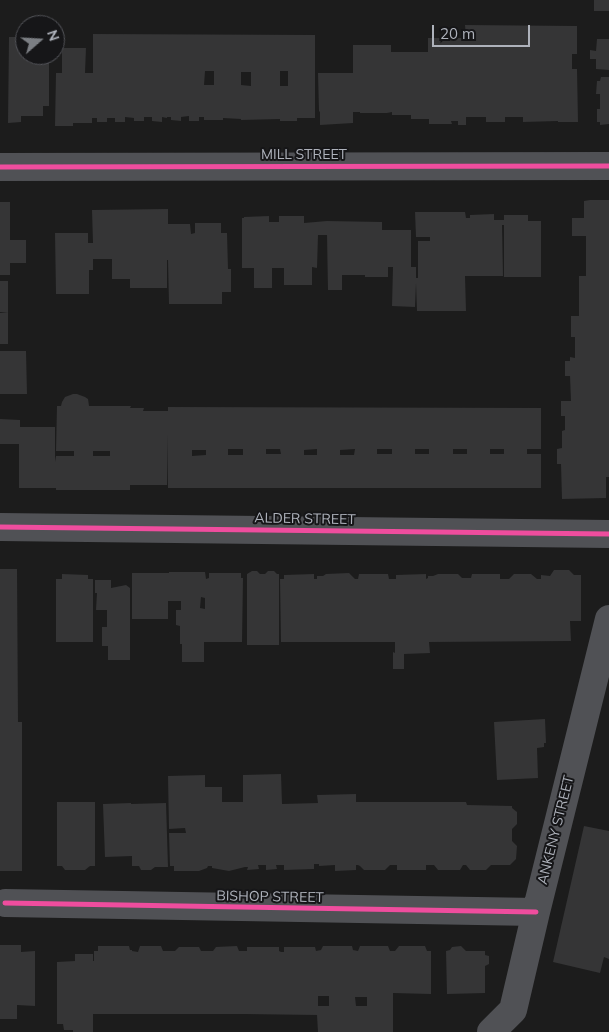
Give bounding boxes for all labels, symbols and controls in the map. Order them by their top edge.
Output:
north arrow [15,15,65,65]
scale bar [434,15,532,47]
text: 20 m [440,24,475,43]
text: N [43,28,63,43]
street label: MILL STREET [261,147,347,163]
street label: ALDER STREET [254,510,356,528]
street label: ANKENY STREET [534,774,578,886]
street label: BISHOP STREET [216,888,324,906]

